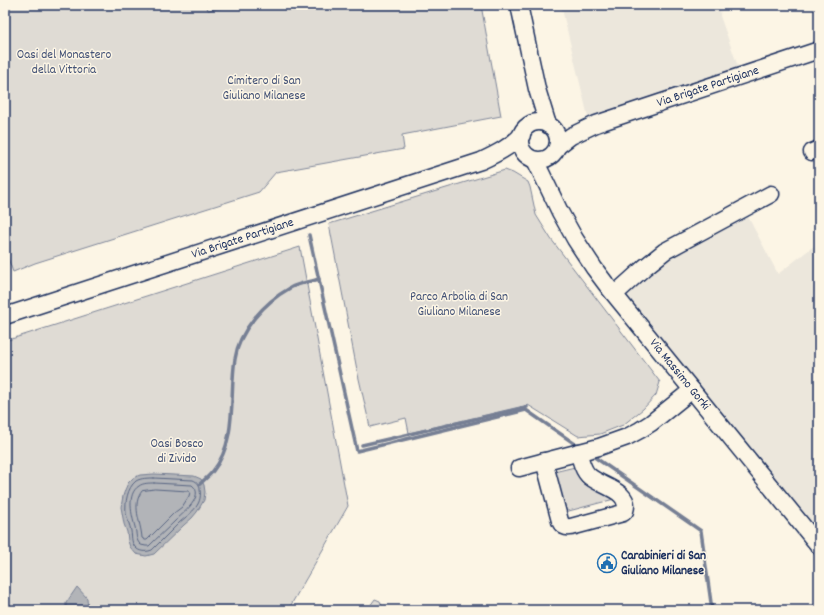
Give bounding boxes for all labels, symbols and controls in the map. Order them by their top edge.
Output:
park label: Oasi del Monastero della Vittoria [17,46,111,80]
street label: Via Brigate Partigiane [654,61,762,113]
park label: Cimitero di San Giuliano Milanese [223,72,306,106]
street label: Via Brigate Partigiane [189,213,297,264]
park label: Parco Arbolia di San Giuliano Milanese [410,288,508,322]
street label: Via Massimo Gorki [645,335,715,415]
park label: Oasi Bosco di Zivido [151,435,204,469]
place label: Carabinieri di San Giuliano Milanese [621,547,706,581]
public building icon: Carabinieri di San Giuliano Milanese [596,552,618,574]

